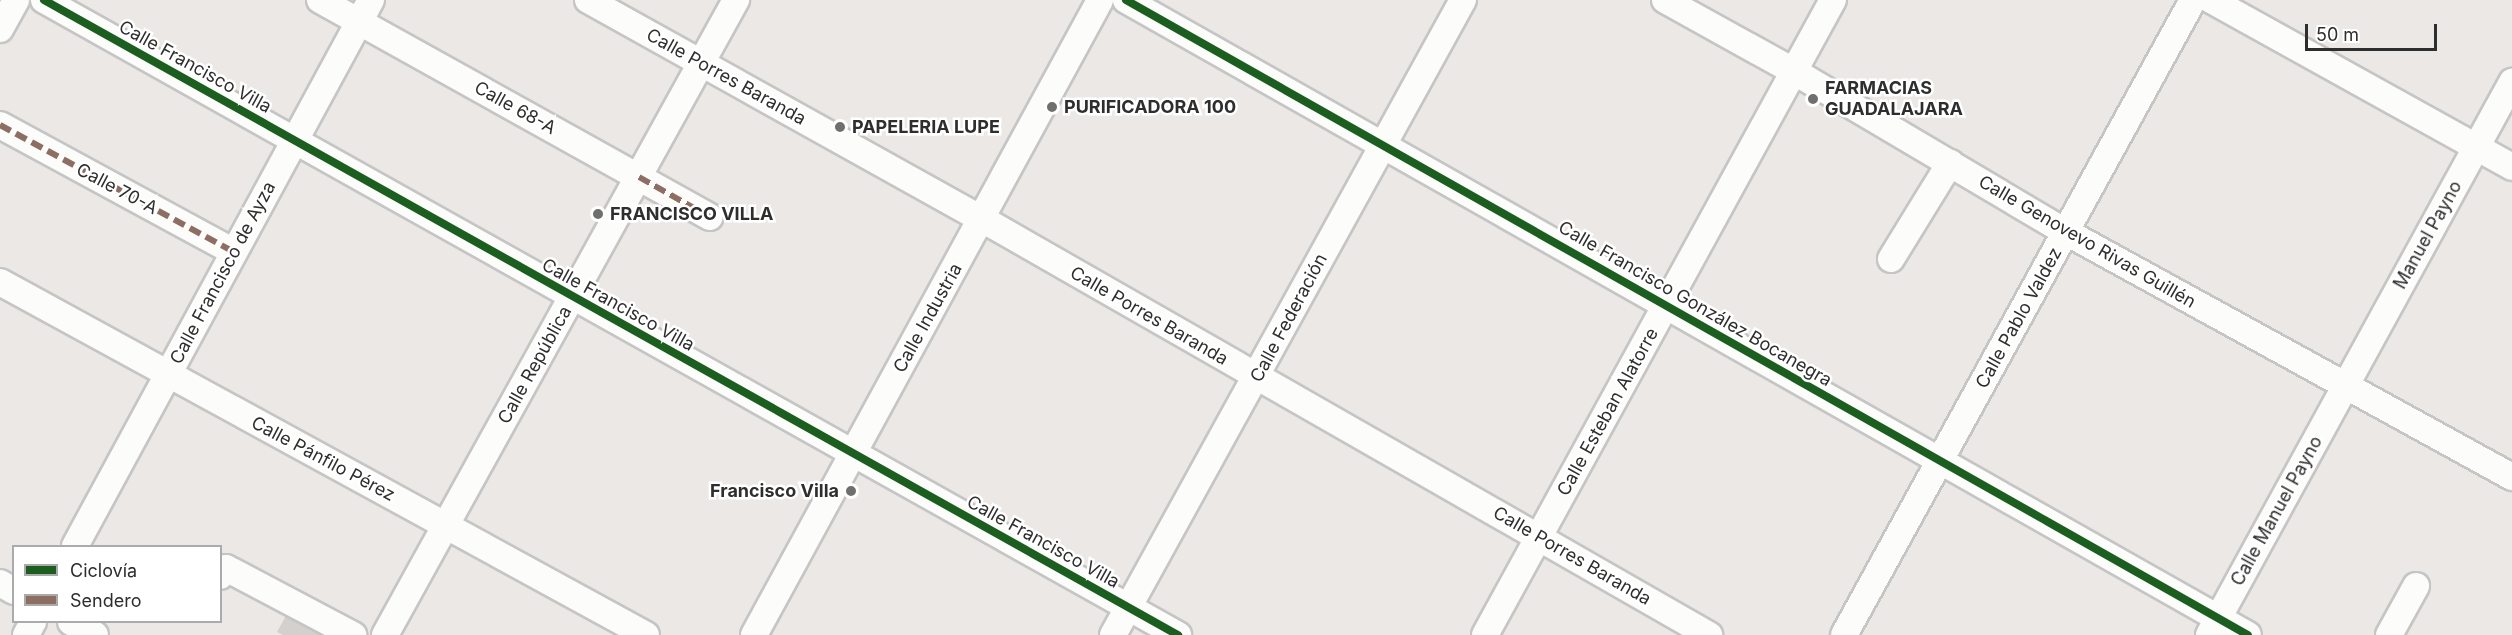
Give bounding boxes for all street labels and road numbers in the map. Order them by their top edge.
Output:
street label: Calle Francisco Villa [115,16,275,118]
street label: Calle Porres Baranda [643,24,809,130]
street label: Calle 68-A [470,77,560,139]
street label: Calle 70-A [73,159,161,219]
street label: Calle Genovevo Rivas Guillén [1975,171,2199,313]
street label: Manuel Payno [2389,177,2467,293]
street label: Calle Francisco de Ayza [166,178,280,368]
street label: Calle Francisco González Bocanegra [1554,217,1836,391]
street label: Calle Pablo Valdez [1971,244,2067,392]
street label: Calle Federación [1246,250,1332,386]
street label: Calle Francisco Villa [538,254,698,356]
street label: Calle Industria [889,260,967,376]
street label: Calle Porres Baranda [1066,262,1232,370]
street label: Calle República [494,302,576,428]
street label: Calle Esteban Alatorre [1553,324,1663,500]
street label: Calle Pánfilo Pérez [247,412,399,506]
street label: Calle Manuel Payno [2227,432,2327,590]
street label: Calle Francisco Villa [963,491,1123,593]
street label: Calle Porres Baranda [1489,502,1655,610]

